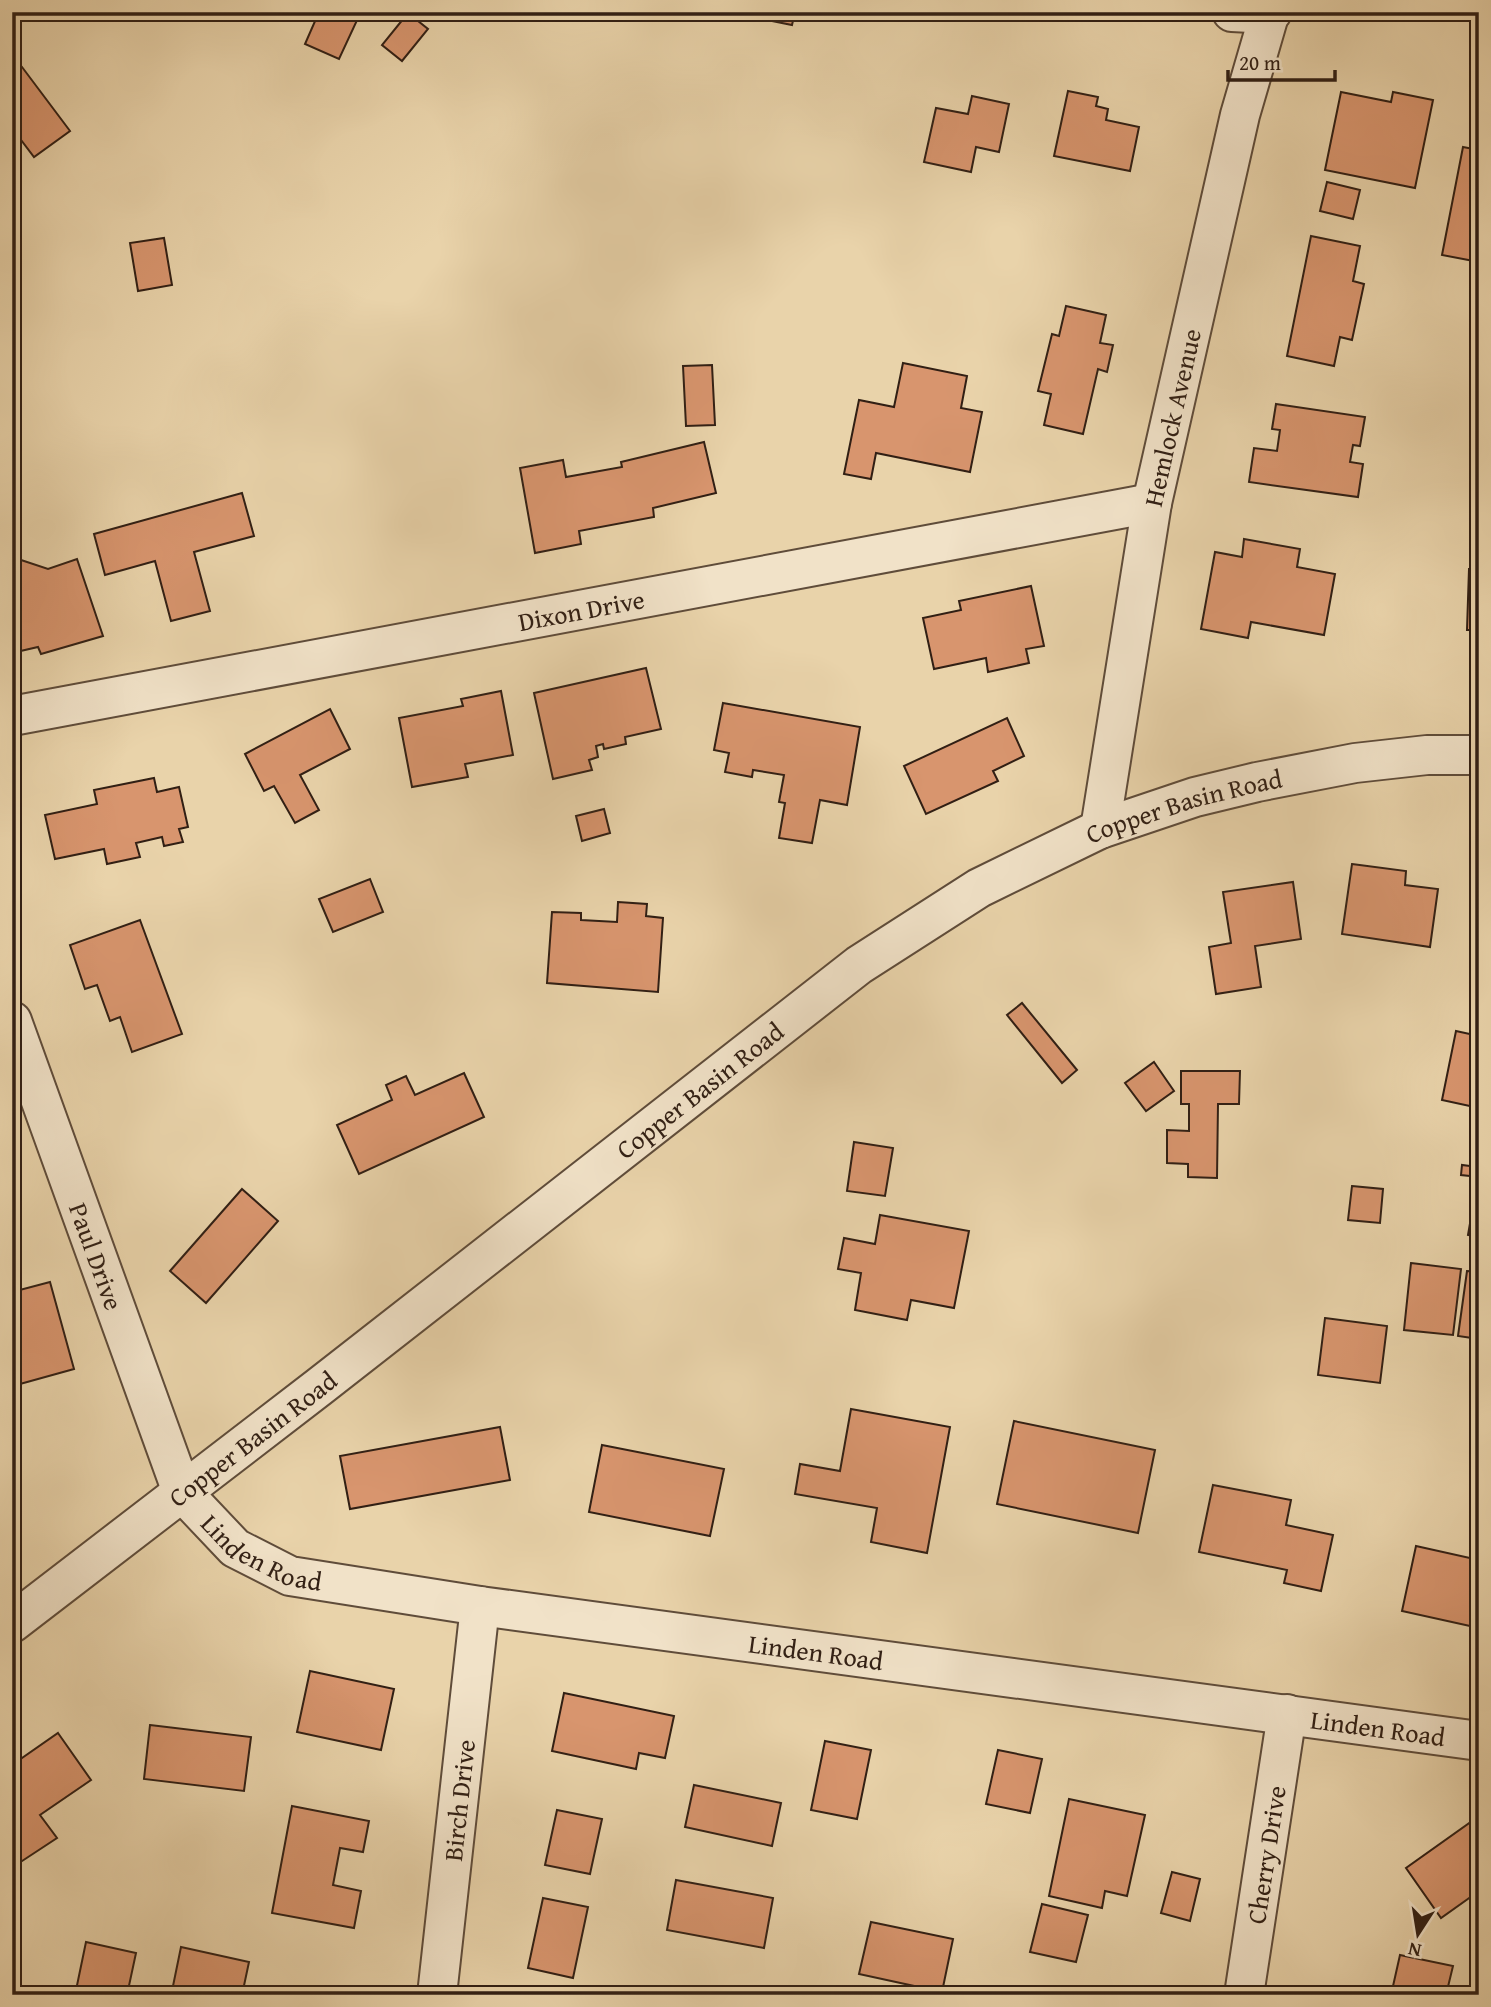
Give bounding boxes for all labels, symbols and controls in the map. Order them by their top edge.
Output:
scale bar [1228,38,1335,82]
text: 20 m [1239,47,1281,78]
street label: Hemlock Avenue [1132,325,1211,510]
street label: Dixon Drive [515,579,648,641]
street label: Copper Basin Road [1078,758,1285,853]
street label: Copper Basin Road [607,1012,792,1168]
street label: Paul Drive [60,1197,134,1315]
street label: Copper Basin Road [160,1361,345,1516]
street label: Linden Road [192,1504,325,1600]
street label: Linden Road [746,1623,886,1680]
street label: Linden Road [1308,1699,1448,1756]
street label: Birch Drive [432,1737,485,1863]
street label: Cherry Drive [1236,1783,1295,1927]
north arrow [1382,1898,1452,1968]
text: N [1405,1936,1424,1966]

